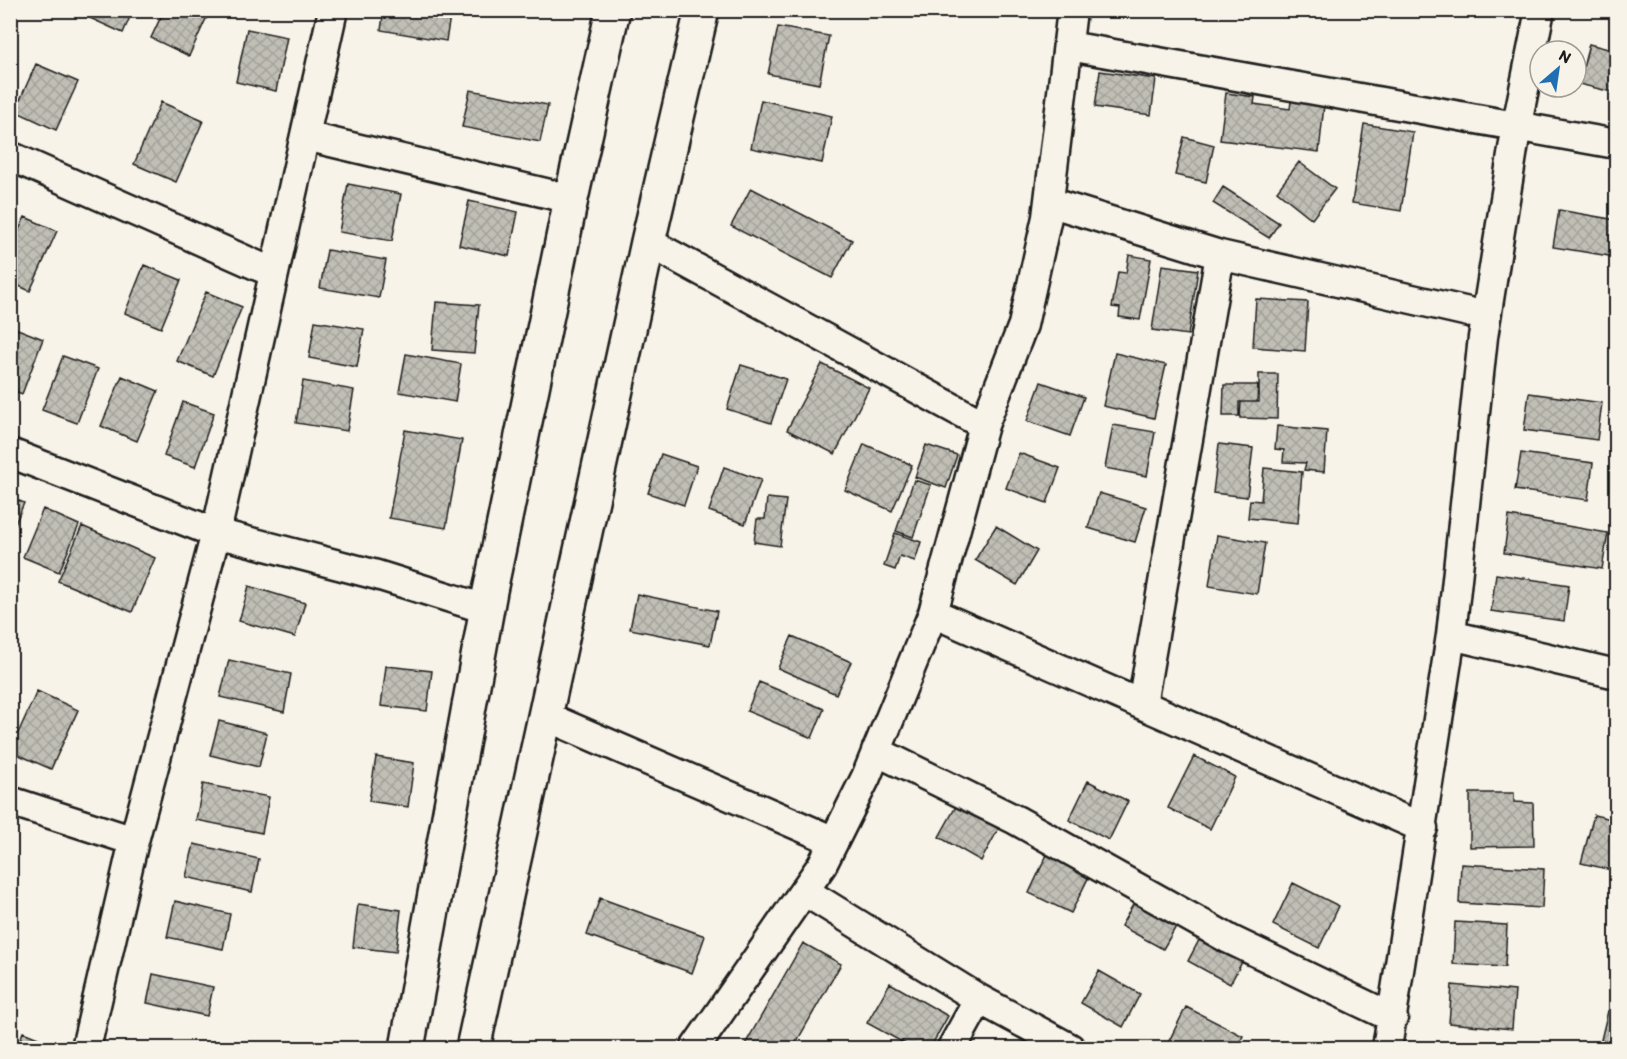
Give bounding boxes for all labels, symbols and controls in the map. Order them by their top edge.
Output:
north arrow [1528,39,1588,99]
text: N [1556,45,1574,67]

